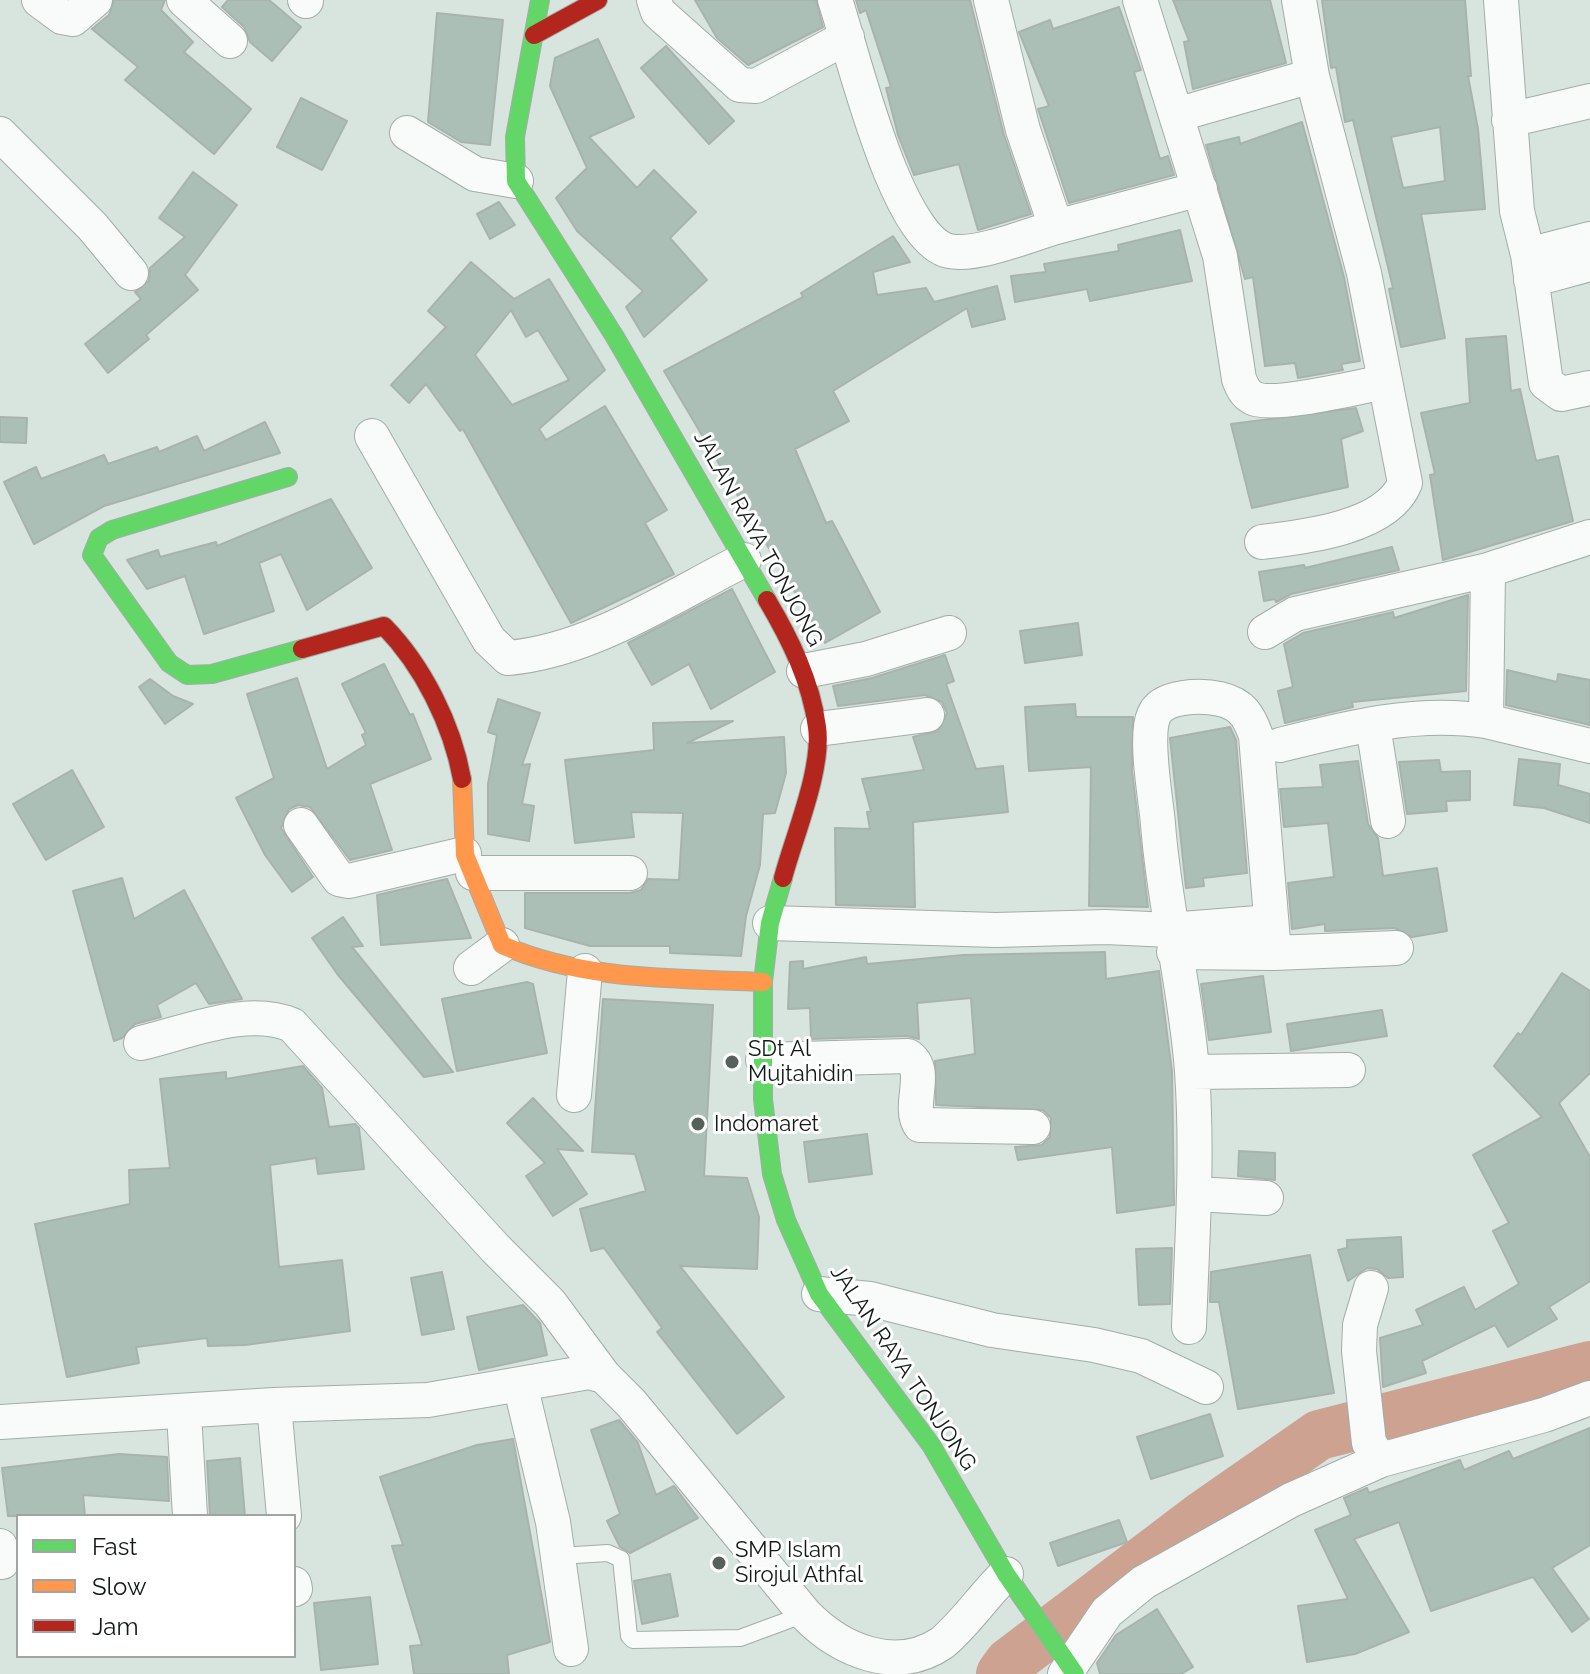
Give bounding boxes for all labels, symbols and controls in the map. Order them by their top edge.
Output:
street label: JALAN RAYA TONJONG [688,427,828,651]
place label: SDt Al Mujtahidin [748,1036,854,1088]
marker: SDt Al Mujtahidin [723,1053,741,1071]
place label: Indomaret [714,1111,819,1137]
marker: Indomaret [689,1115,707,1133]
street label: JALAN RAYA TONJONG [824,1260,982,1476]
legend [16,1514,296,1658]
text: Fast [92,1532,137,1561]
place label: SMP Islam Sirojul Athfal [735,1537,863,1588]
marker: SMP Islam Sirojul Athfal [710,1554,728,1572]
text: Slow [92,1572,146,1601]
text: Jam [92,1612,138,1641]

